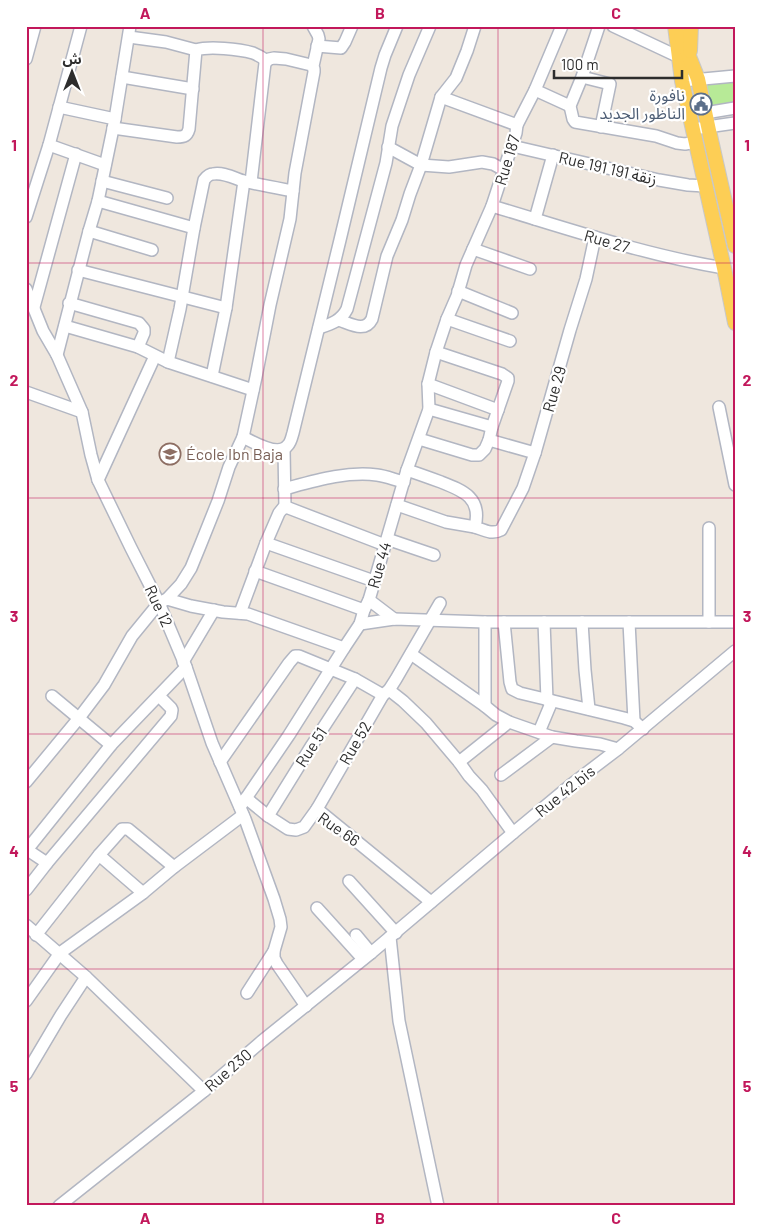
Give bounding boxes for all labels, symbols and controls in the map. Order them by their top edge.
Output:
text: A [140,3,151,22]
text: B [375,3,385,22]
text: C [611,3,621,22]
north arrow [48,48,98,98]
scale bar [554,48,681,80]
text: ش [62,50,82,67]
text: 100 m [561,55,599,73]
place label: نافورة الناظور الجديد [599,85,685,123]
public building icon: نافورة الناظور الجديد [689,92,713,116]
street label: Rue 187 [490,132,523,187]
text: 1 [11,135,17,154]
text: 1 [744,135,750,154]
street label: Rue 191 زنقة 191 [557,147,659,189]
street label: Rue 27 [582,225,632,256]
street label: Rue 29 [538,364,569,414]
text: 2 [10,370,19,389]
text: 2 [743,370,752,389]
school or university icon: École Ibn Baja [158,442,182,466]
place label: École Ibn Baja [186,444,283,463]
street label: Rue 44 [363,539,394,590]
street label: Rue 12 [141,582,177,630]
text: 3 [10,606,18,625]
text: 3 [743,606,751,625]
street label: Rue 52 [335,718,375,768]
street label: Rue 51 [291,723,330,770]
street label: Rue 42 bis [531,761,598,820]
street label: Rue 66 [315,807,364,850]
text: 4 [9,841,19,860]
text: 4 [742,841,752,860]
street label: Rue 230 [200,1044,255,1095]
text: 5 [10,1076,19,1095]
text: 5 [743,1076,752,1095]
text: A [140,1208,151,1227]
text: B [375,1208,385,1227]
text: C [611,1208,621,1227]

